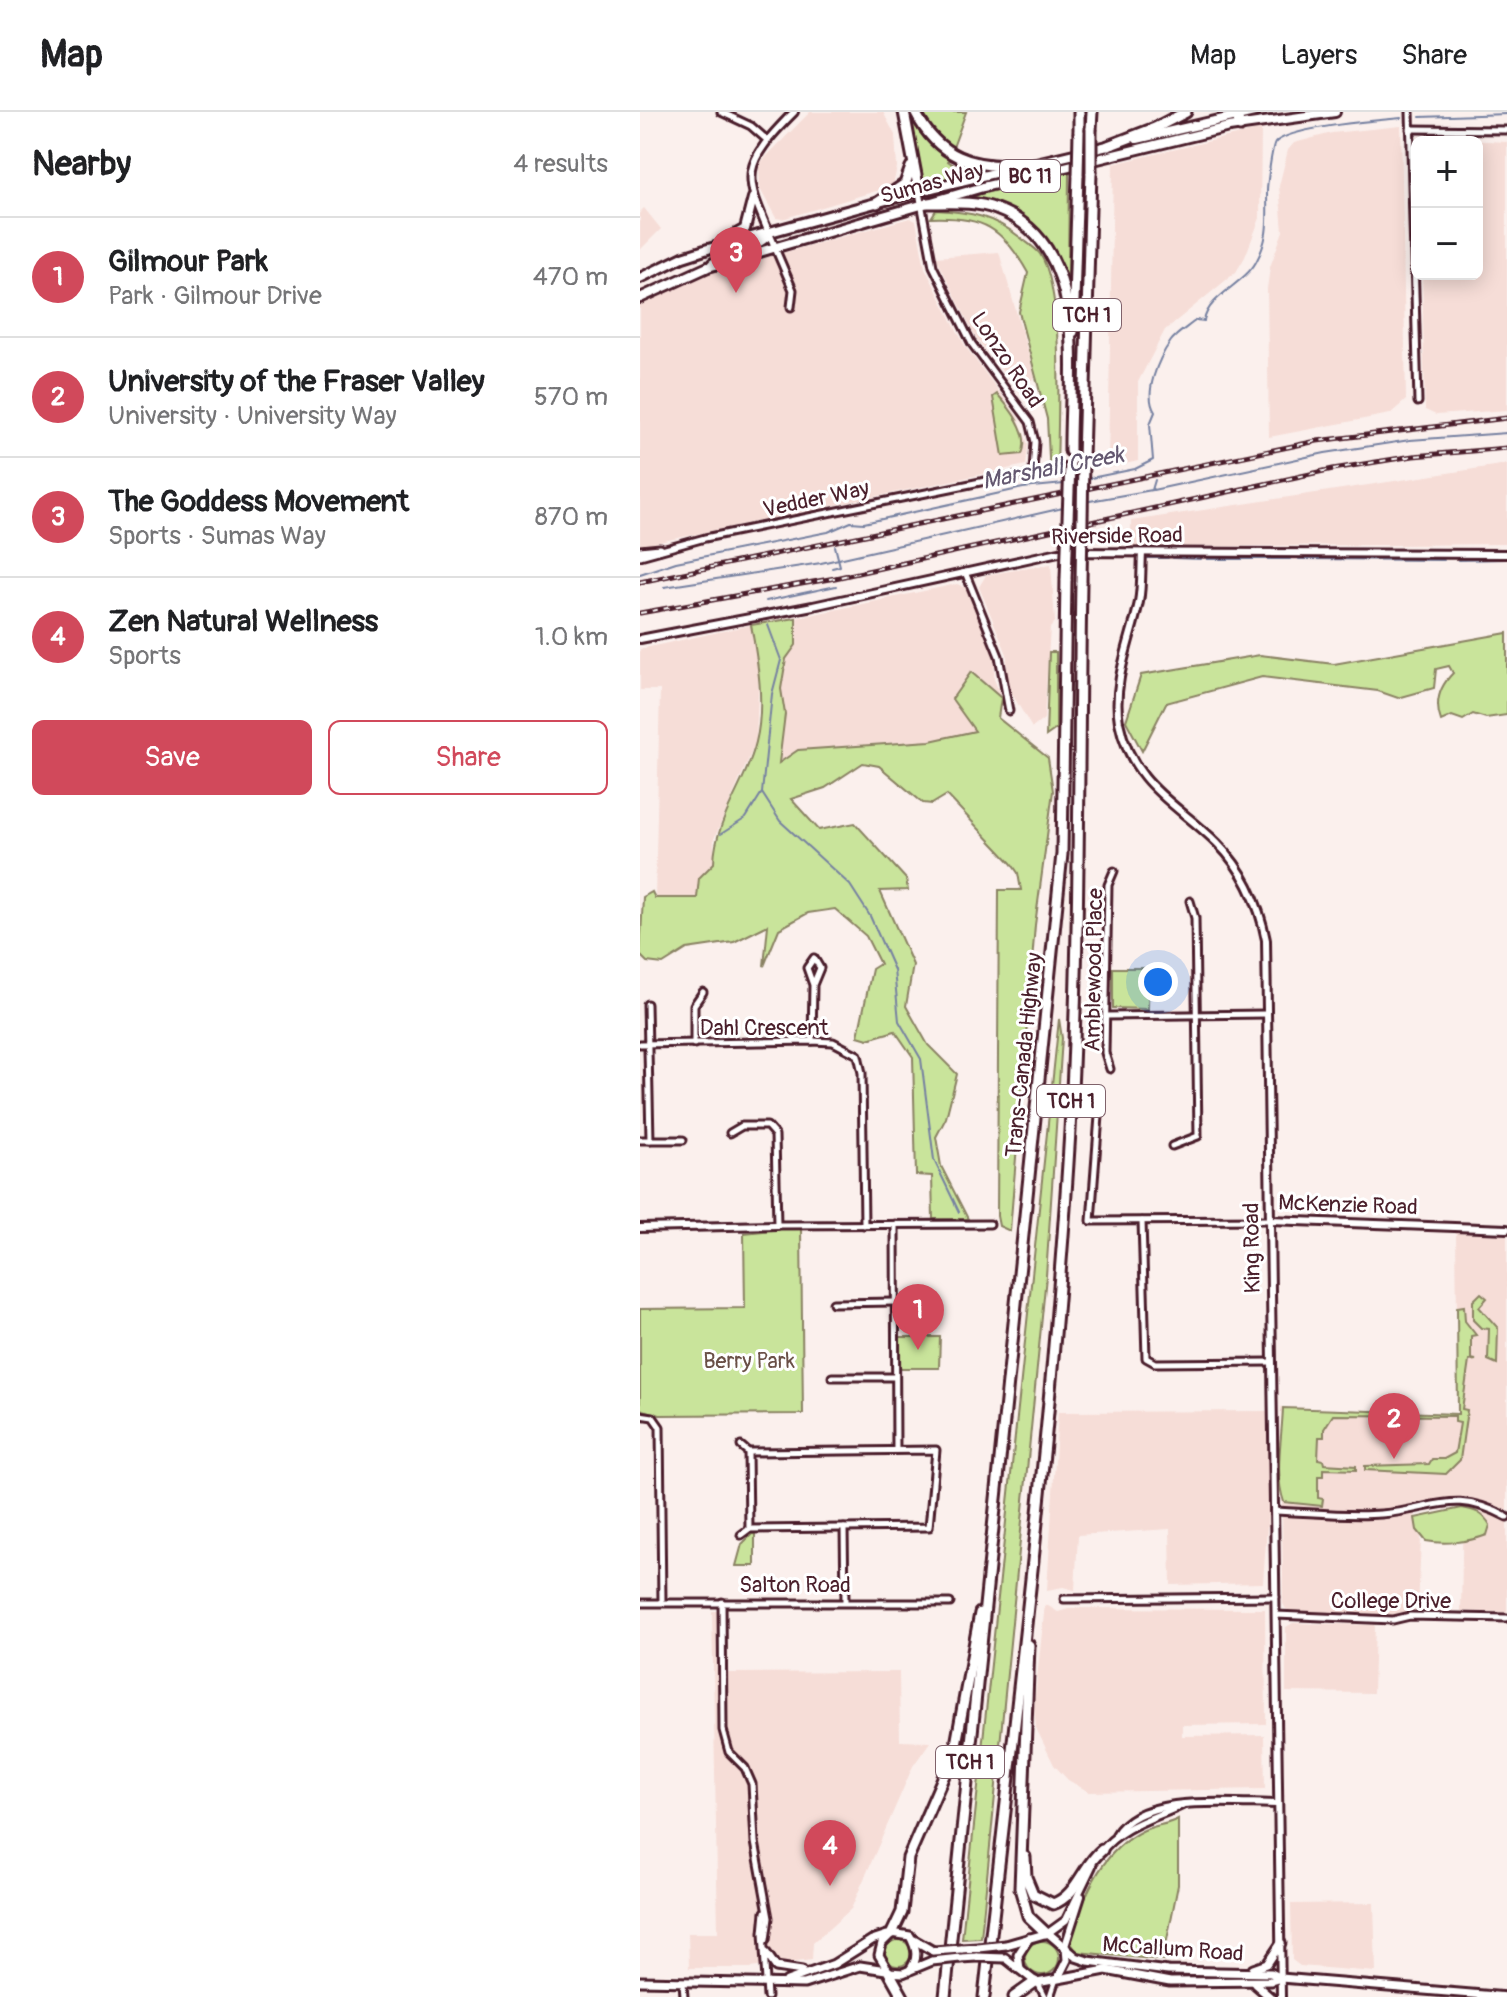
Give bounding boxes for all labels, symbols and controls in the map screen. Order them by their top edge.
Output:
text: Map [40,31,103,79]
text: Map [1190,38,1236,73]
text: Layers [1280,38,1357,73]
text: Share [1401,38,1467,73]
map controls [1411,136,1483,280]
button: + [1411,136,1483,208]
text: Nearby [32,143,131,186]
text: 4 results [513,148,608,180]
street label: Sumas Way [877,156,987,210]
road number: BC 11 [1000,160,1060,192]
button: − [1411,208,1483,280]
pin: 3 [710,227,762,293]
text: Gilmour Park [108,243,268,280]
text: 1 [53,261,63,293]
text: 470 m [533,261,608,293]
text: Park · Gilmour Drive [108,280,322,312]
road number: TCH 1 [1053,299,1121,331]
street label: Lonzo Road [965,307,1049,413]
text: University of the Fraser Valley [108,363,484,400]
text: 2 [51,381,65,413]
text: 570 m [534,381,608,413]
text: University · University Way [108,400,397,432]
water label: Marshall Creek [980,440,1128,496]
street label: Vedder Way [760,474,872,524]
text: The Goddess Movement [108,483,409,520]
text: 3 [51,501,65,533]
text: 870 m [535,501,608,533]
text: Sports · Sumas Way [108,520,326,552]
street label: Riverside Road [1051,521,1183,551]
text: Zen Natural Wellness [108,603,378,640]
text: 4 [50,621,66,653]
text: 1.0 km [535,621,608,653]
text: Sports [108,640,181,672]
button: Save [32,720,312,795]
button: Share [328,720,608,795]
street label: Amblewood Place [1079,888,1109,1052]
street label: Trans-Canada Highway [999,951,1049,1159]
your location [1138,962,1178,1002]
street label: Dahl Crescent [700,1014,828,1042]
road number: TCH 1 [1037,1085,1105,1117]
street label: McKenzie Road [1278,1189,1418,1221]
street label: King Road [1237,1202,1267,1294]
pin: 1 [892,1284,944,1350]
park label: Berry Park [703,1347,795,1375]
pin: 2 [1368,1393,1420,1459]
street label: Salton Road [739,1571,851,1599]
street label: College Drive [1331,1587,1451,1615]
road number: TCH 1 [936,1746,1004,1778]
pin: 4 [804,1820,856,1886]
street label: McCallum Road [1101,1930,1245,1968]

